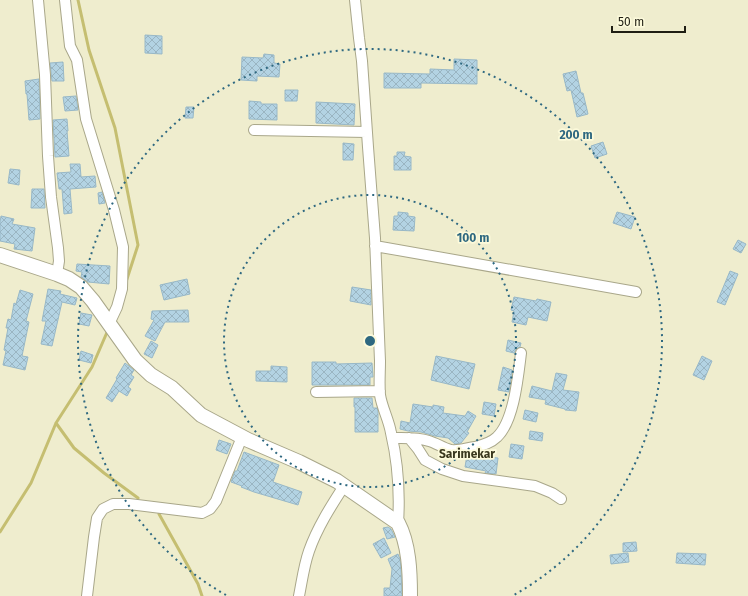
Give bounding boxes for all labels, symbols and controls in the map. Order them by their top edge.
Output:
scale bar [612,8,685,34]
text: 50 m [618,15,644,29]
text: 200 m [559,128,593,142]
text: 100 m [457,231,489,245]
centre of rings [363,334,377,348]
district label: Sarimekar [439,447,495,461]

